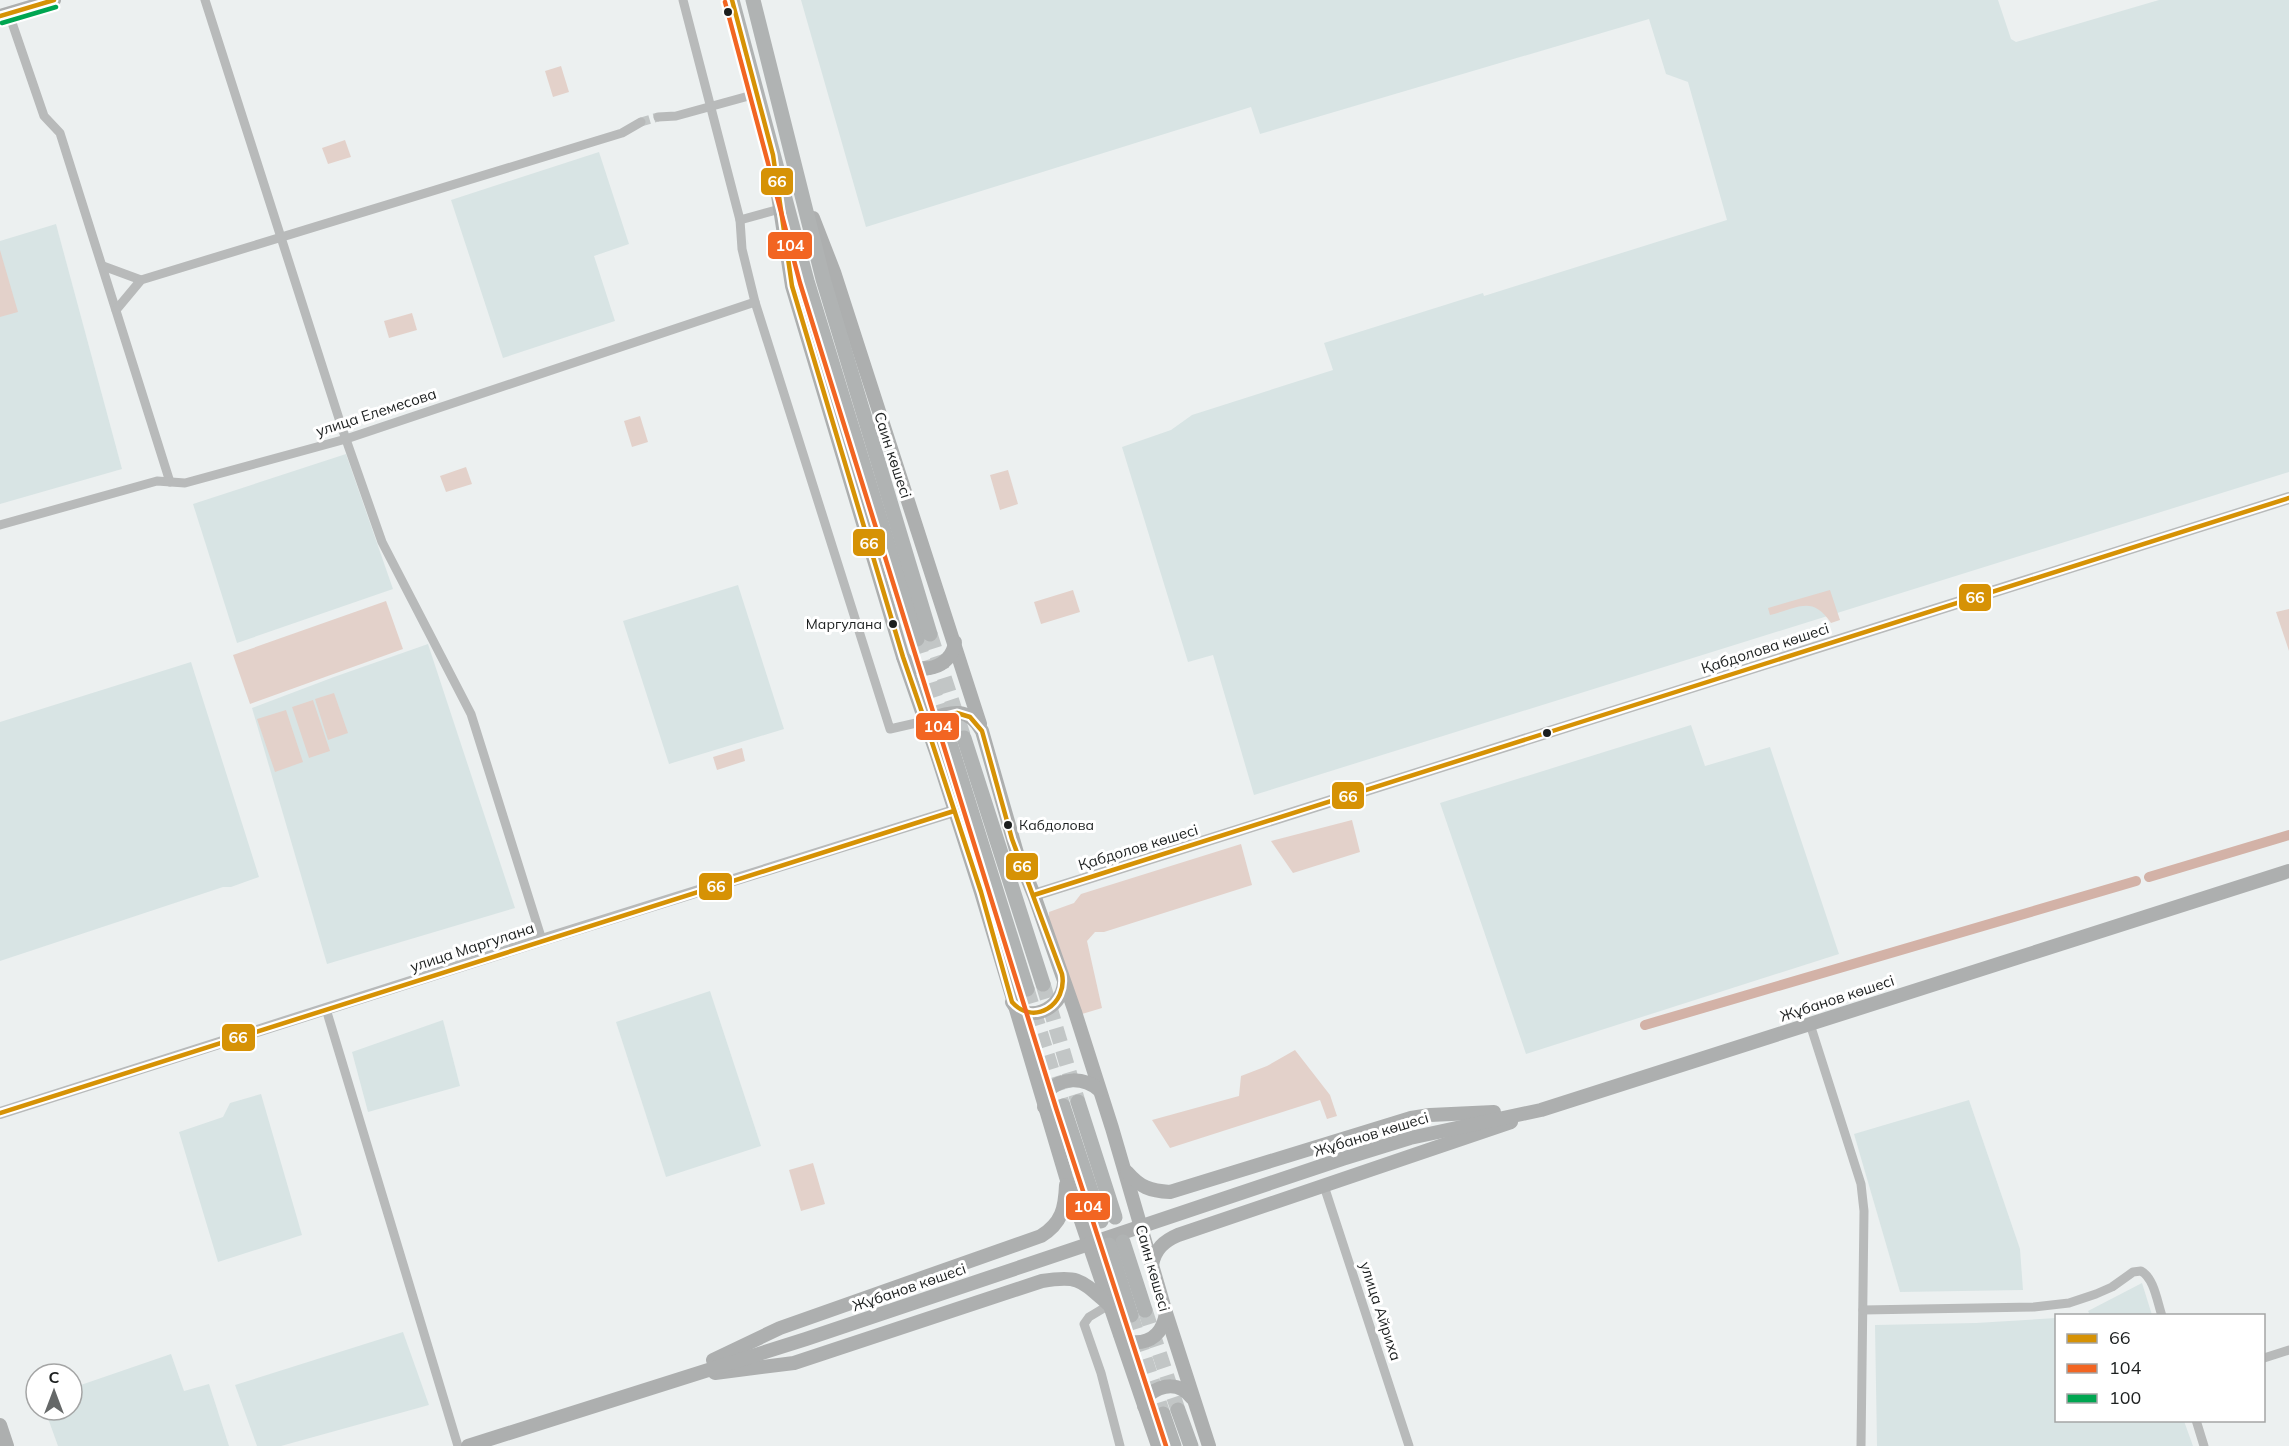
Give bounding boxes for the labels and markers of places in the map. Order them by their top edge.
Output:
unlabelled marker [722,6,734,18]
place label: Маргулана [806,615,882,633]
marker: Маргулана [887,618,899,630]
unlabelled marker [1541,727,1553,739]
place label: Кабдолова [1019,816,1094,834]
marker: Кабдолова [1002,819,1014,831]

